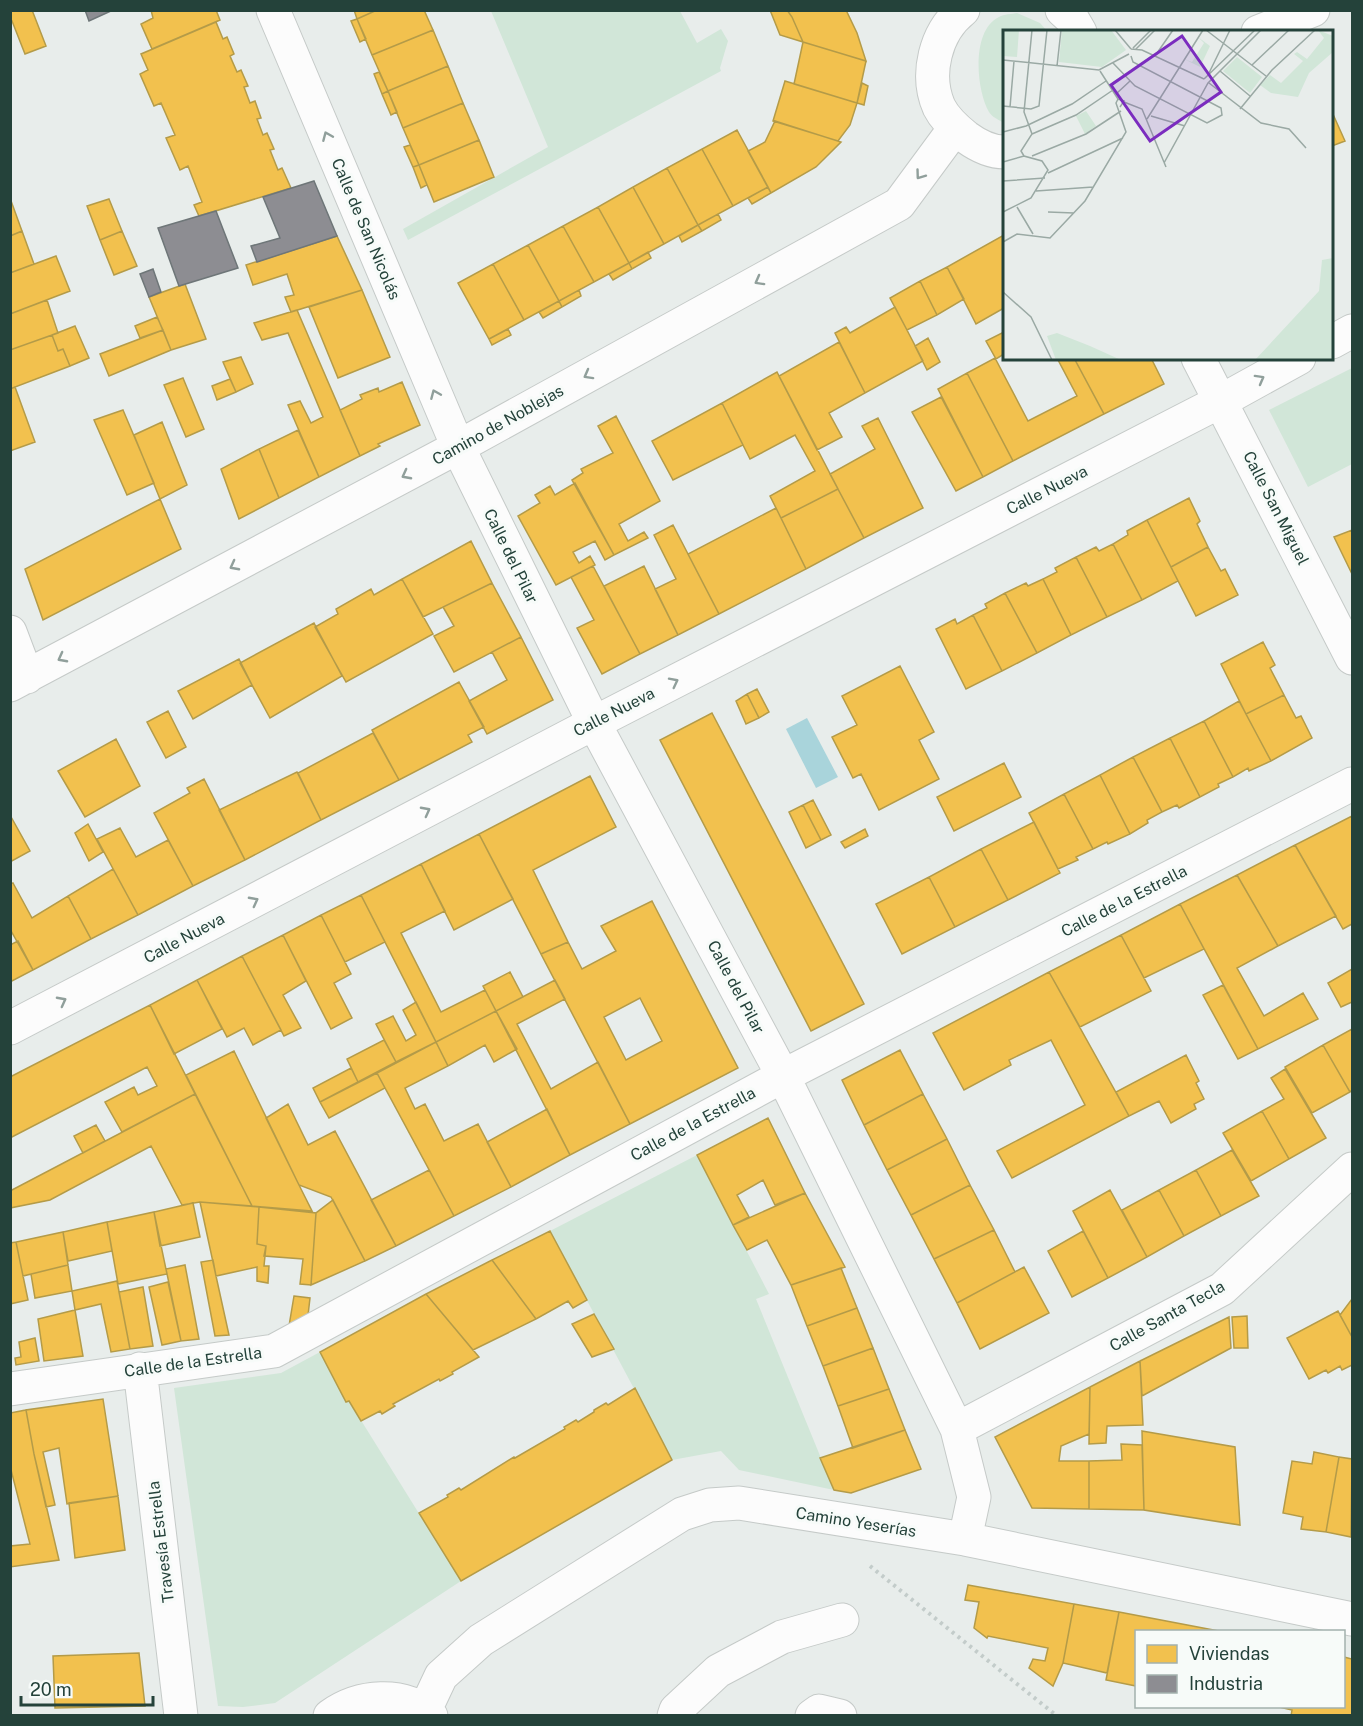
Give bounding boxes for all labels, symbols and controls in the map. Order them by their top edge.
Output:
inset map [1003,30,1333,360]
one-way arrow [322,132,334,143]
street label: Calle de San Nicolás [328,155,404,303]
one-way arrow [916,169,927,180]
one-way arrow [755,274,765,285]
one-way arrow [584,368,595,379]
one-way arrow [1253,375,1264,386]
street label: Camino de Noblejas [429,381,567,469]
one-way arrow [430,389,442,400]
street label: Calle San Miguel [1239,448,1313,568]
street label: Calle Nueva [1003,461,1091,519]
one-way arrow [402,468,412,479]
street label: Calle del Pilar [480,506,542,606]
one-way arrow [229,559,240,571]
one-way arrow [57,651,68,662]
one-way arrow [668,678,678,689]
street label: Calle Nueva [570,683,658,741]
one-way arrow [420,806,431,818]
street label: Calle de la Estrella [1058,861,1190,941]
one-way arrow [247,897,258,908]
street label: Calle Nueva [140,909,228,967]
street label: Calle del Pilar [703,937,769,1037]
one-way arrow [56,997,67,1008]
street label: Calle de la Estrella [627,1083,759,1165]
street label: Calle Santa Tecla [1106,1277,1228,1355]
street label: Calle de la Estrella [123,1343,263,1381]
street label: Travesía Estrella [144,1480,178,1604]
street label: Camino Yeserías [794,1503,918,1541]
legend [1135,1630,1345,1708]
text: Viviendas [1189,1643,1269,1664]
scale bar [21,1669,153,1707]
text: Industria [1189,1673,1263,1694]
text: 20 m [30,1679,72,1700]

